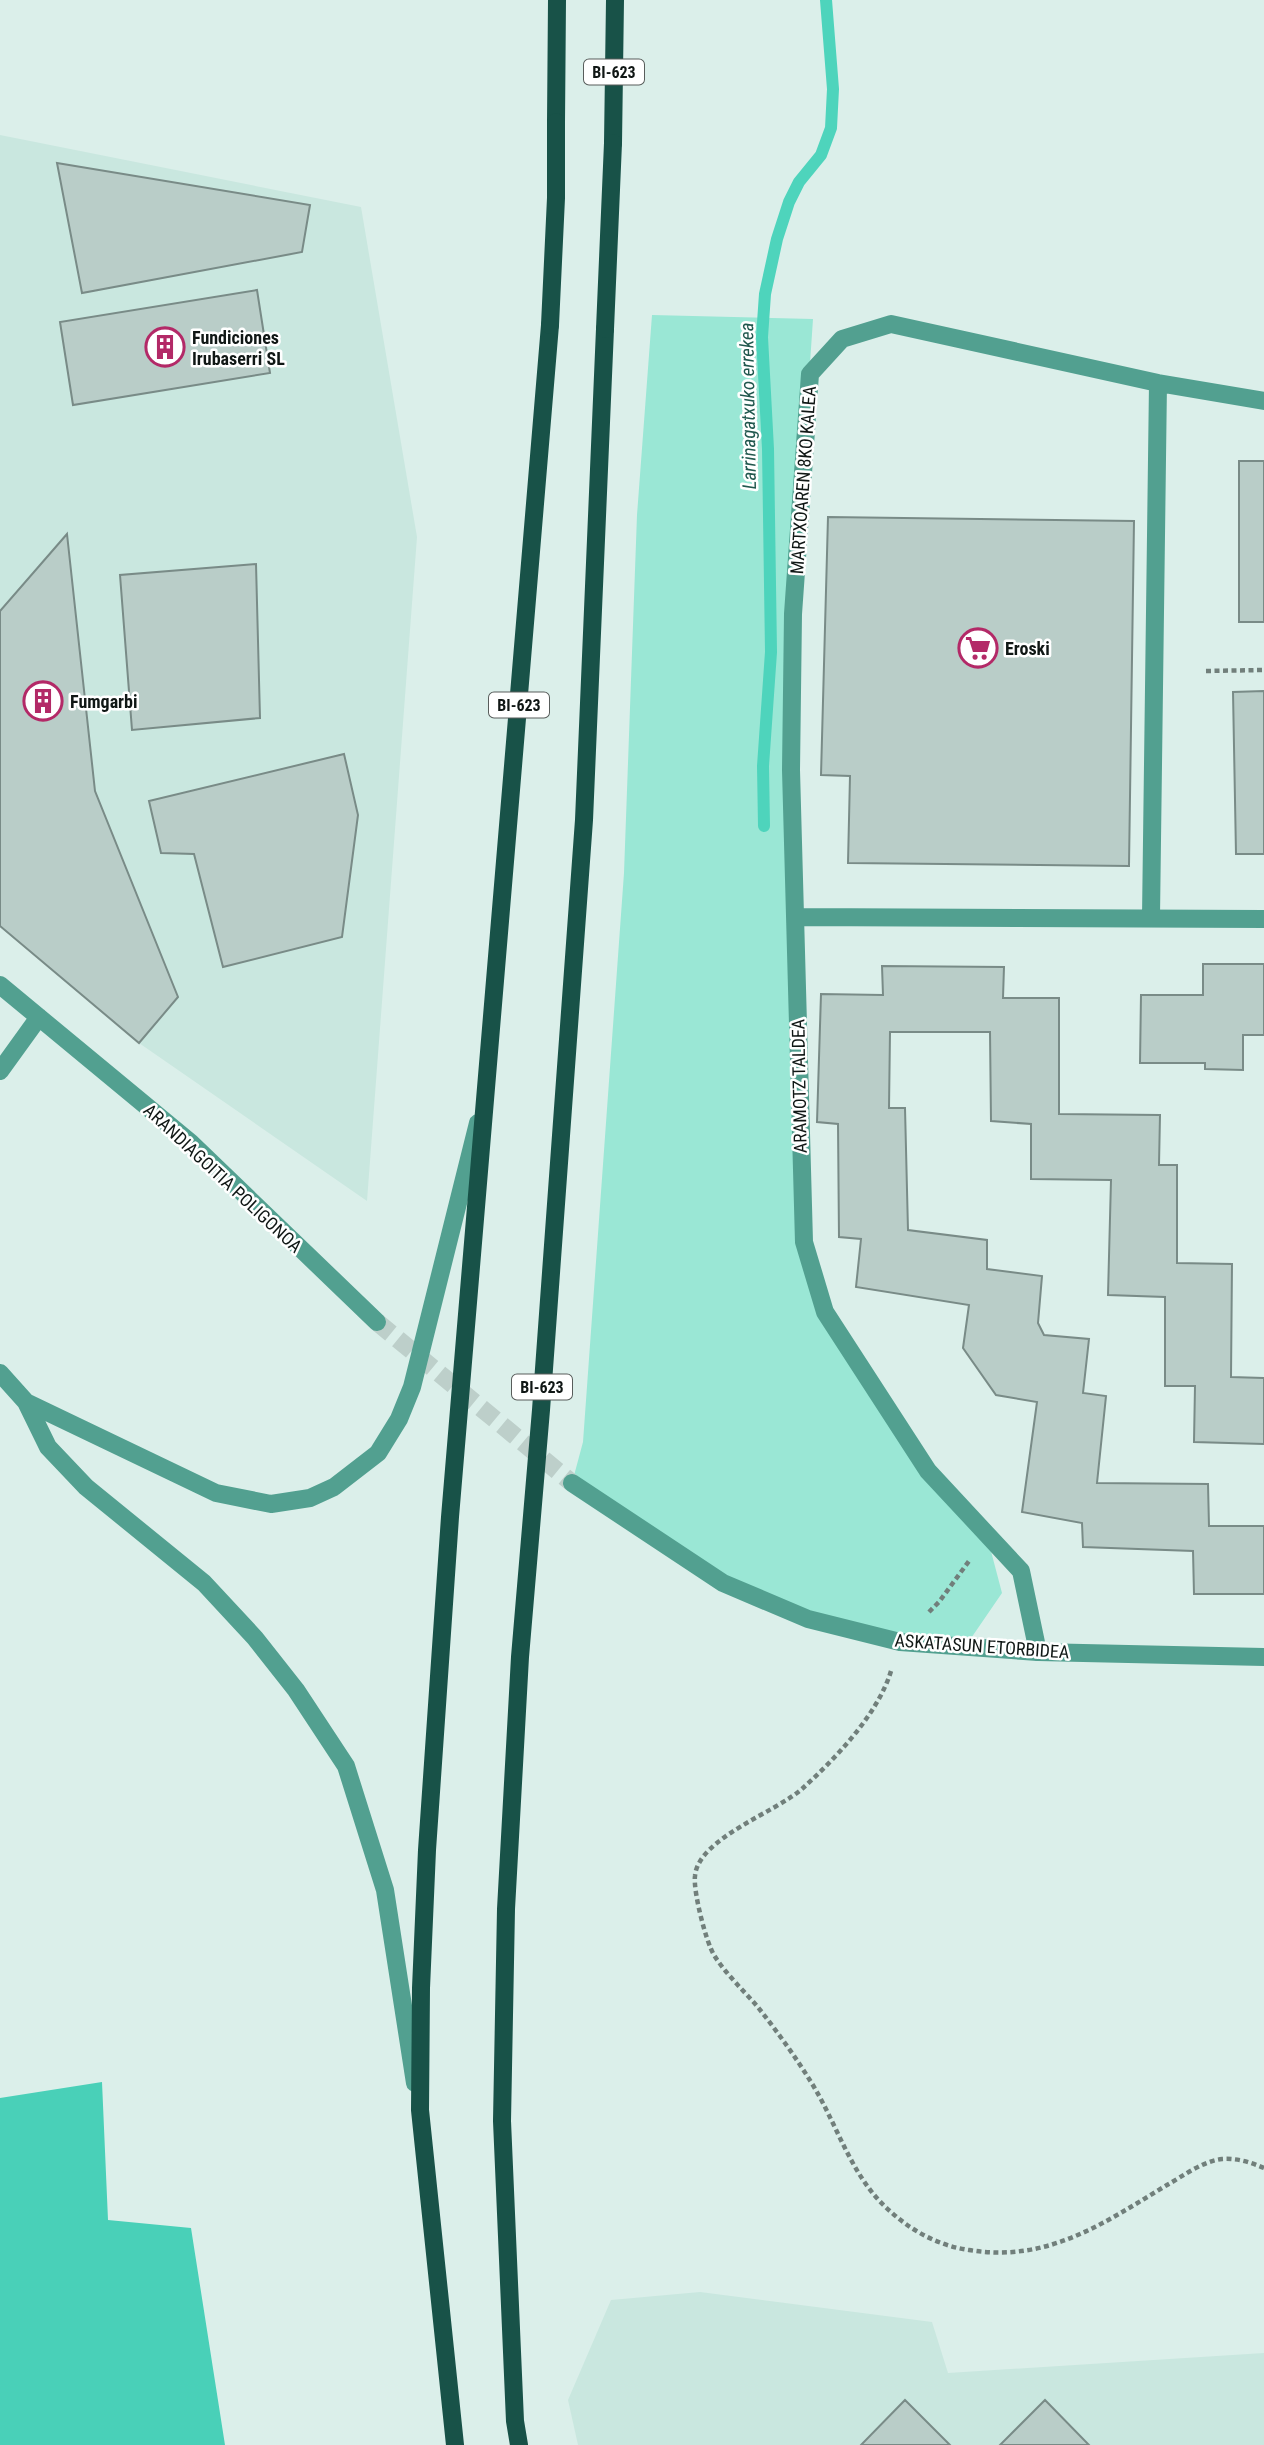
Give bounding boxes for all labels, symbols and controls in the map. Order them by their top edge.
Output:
road number: BI-623 [584,60,644,85]
water label: Larrinagatxuko errekea [735,322,761,490]
building icon: Fundiciones Irubaserri SL [144,326,186,368]
place label: Fundiciones Irubaserri SL [192,327,285,369]
street label: MARTXOAREN 8KO KALEA [786,385,820,575]
supermarket icon: Eroski [957,627,999,669]
place label: Eroski [1005,638,1050,659]
building icon: Fumgarbi [22,680,64,722]
place label: Fumgarbi [70,691,138,712]
road number: BI-623 [489,692,549,718]
street label: ARAMOTZ TALDEA [787,1018,811,1153]
street label: ARANDIAGOITIA POLIGONOA [140,1099,307,1257]
road number: BI-623 [512,1374,572,1400]
street label: ASKATASUN ETORBIDEA [894,1629,1071,1663]

